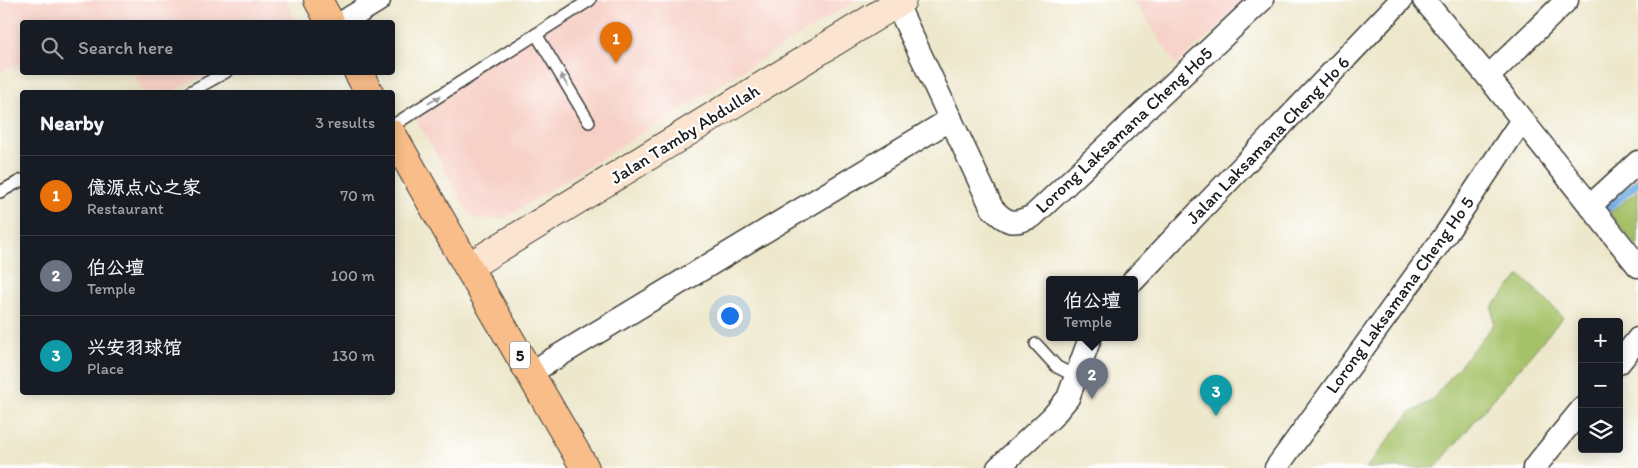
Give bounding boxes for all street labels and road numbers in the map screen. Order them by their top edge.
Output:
street label: Lorong Laksamana Cheng Ho5 [1031,42,1217,218]
street label: Jalan Laksamana Cheng Ho 6 [1182,51,1354,229]
street label: Jalan Tamby Abdullah [606,79,764,189]
street label: Lorong Laksamana Cheng Ho 5 [1321,192,1479,398]
road number: 5 [510,342,530,368]

